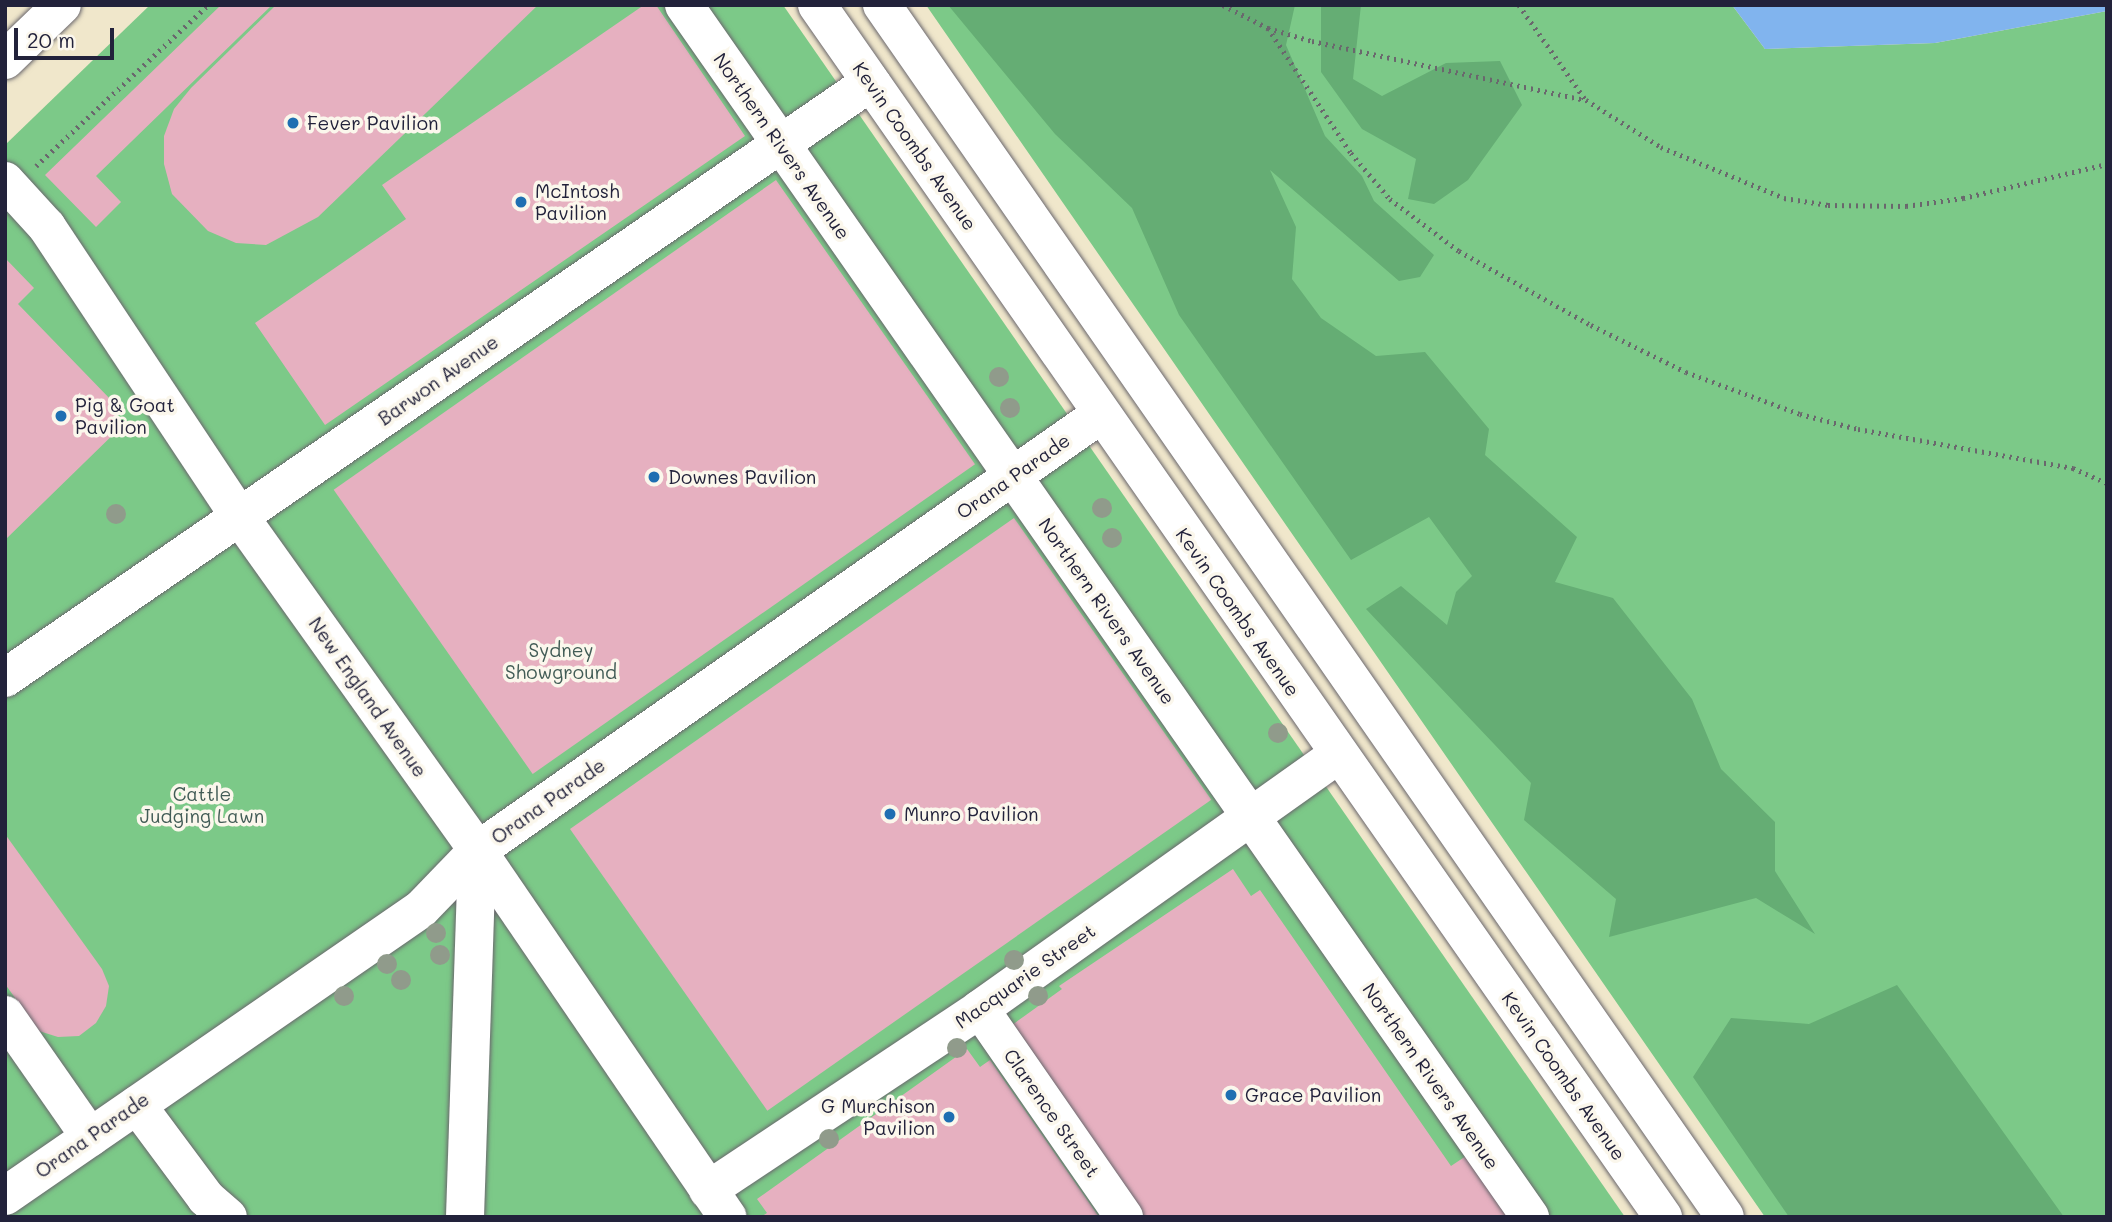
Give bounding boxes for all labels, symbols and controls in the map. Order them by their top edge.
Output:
scale bar [18,14,117,58]
text: 20 m [27,26,75,53]
street label: Northern Rivers Avenue [709,48,855,244]
street label: Kevin Coombs Avenue [848,57,982,235]
place label: Fever Pavilion [307,112,438,134]
marker: Fever Pavilion [285,115,301,131]
place label: McIntosh Pavilion [535,180,620,224]
marker: McIntosh Pavilion [513,194,529,210]
street label: Barwon Avenue [373,330,503,430]
place label: Pig & Goat Pavilion [75,394,175,438]
marker: Pig & Goat Pavilion [53,408,69,424]
street label: Orana Parade [952,428,1074,524]
place label: Downes Pavilion [668,466,816,488]
marker: Downes Pavilion [646,469,662,485]
street label: Northern Rivers Avenue [1034,513,1180,709]
street label: Kevin Coombs Avenue [1171,523,1305,701]
street label: New England Avenue [304,613,432,781]
park label: Sydney Showground [505,639,617,683]
street label: Orana Parade [487,753,609,849]
park label: Cattle Judging Lawn [140,783,264,827]
place label: Munro Pavilion [904,803,1039,825]
marker: Munro Pavilion [882,806,898,822]
street label: Macquarie Street [950,919,1100,1033]
street label: Northern Rivers Avenue [1358,978,1504,1174]
street label: Kevin Coombs Avenue [1497,987,1631,1165]
street label: Clarence Street [999,1044,1105,1182]
place label: Grace Pavilion [1245,1084,1381,1106]
street label: Orana Parade [31,1087,153,1183]
marker: Grace Pavilion [1223,1087,1239,1103]
place label: G Murchison Pavilion [821,1095,935,1139]
marker: G Murchison Pavilion [941,1109,957,1125]

